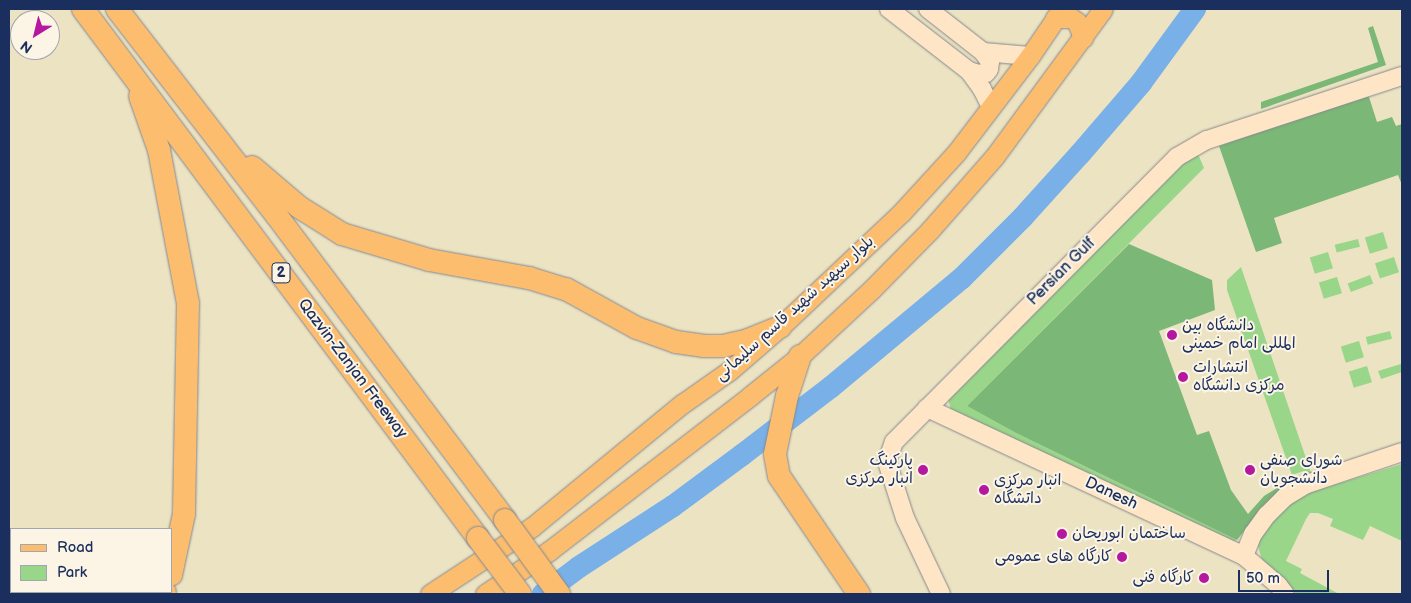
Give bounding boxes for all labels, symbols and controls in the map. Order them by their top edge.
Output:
north arrow [10,10,60,60]
text: N [17,37,36,57]
street label: بلوار سپهبد شهید قاسم سلیمانی [711,232,879,386]
street label: Persian Gulf [1024,234,1100,310]
road number: 2 [271,260,291,286]
street label: Qazvin-Zanjan Freeway [293,295,411,443]
place label: دانشگاه بین المللی امام خمینی [1182,316,1296,354]
marker: دانشگاه بین المللی امام خمینی [1166,329,1178,341]
place label: انتشارات مرکزی دانشگاه [1193,358,1285,396]
marker: انتشارات مرکزی دانشگاه [1177,371,1189,383]
place label: پارکینگ انبار مرکزی [846,451,913,489]
place label: شورای صنفی دانشجویان [1260,451,1343,489]
marker: پارکینگ انبار مرکزی [917,464,929,476]
marker: شورای صنفی دانشجویان [1244,464,1256,476]
place label: انبار مرکزی داتشگاه [994,471,1061,509]
street label: Danesh [1082,474,1140,514]
marker: انبار مرکزی داتشگاه [978,484,990,496]
place label: ساختمان ابوریحان [1072,524,1186,544]
legend [10,528,172,593]
marker: ساختمان ابوریحان [1056,528,1068,540]
text: Road [57,538,93,557]
place label: کارگاه های عمومی [995,547,1112,567]
marker: کارگاه های عمومی [1116,551,1128,563]
scale bar [1241,560,1332,592]
text: Park [57,563,87,582]
place label: کارگاه فنی [1133,568,1194,588]
text: 50 m [1246,569,1280,588]
marker: کارگاه فنی [1198,572,1210,584]

